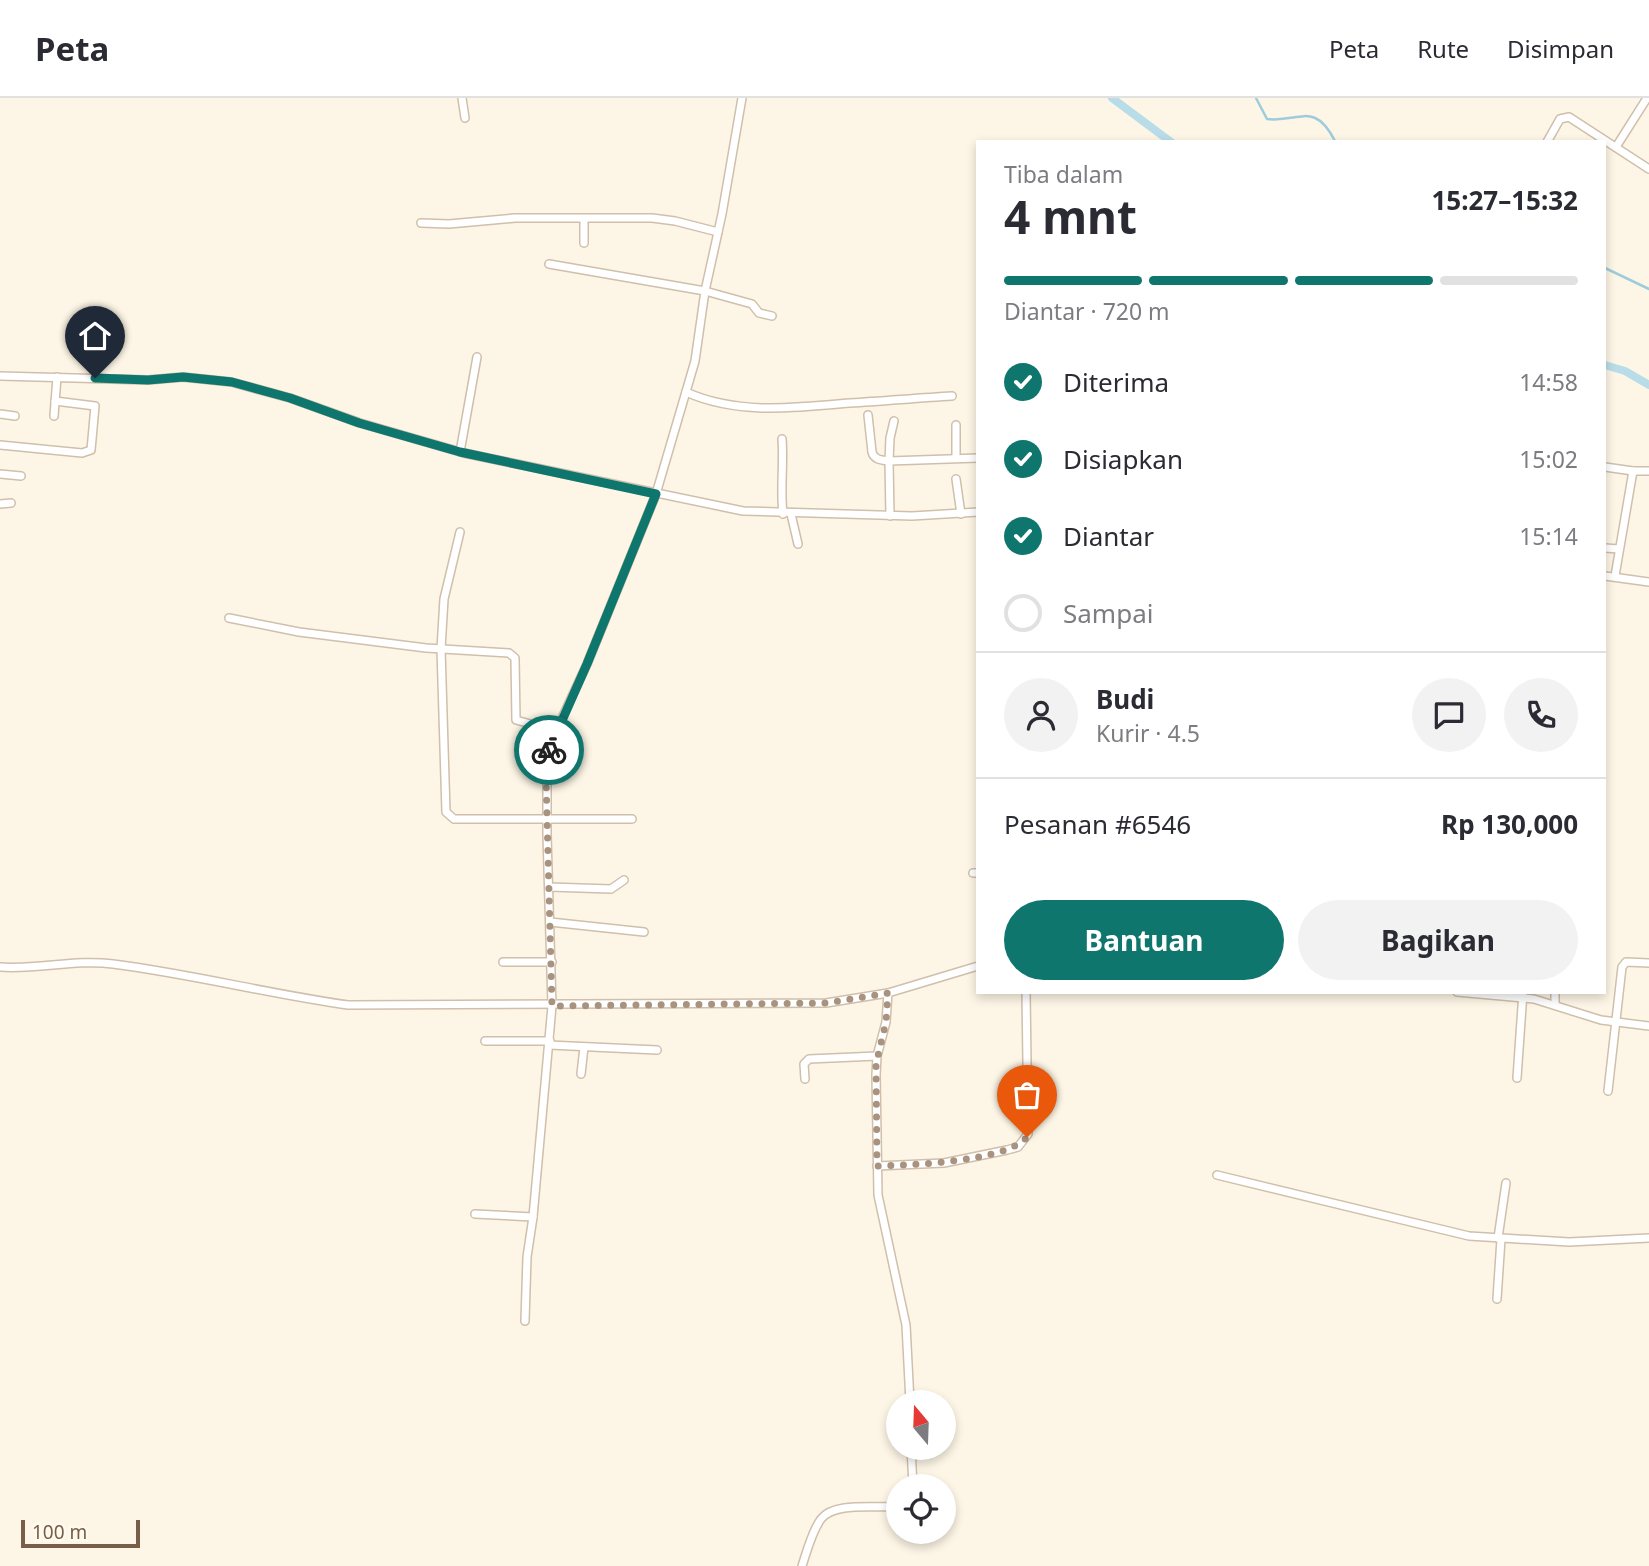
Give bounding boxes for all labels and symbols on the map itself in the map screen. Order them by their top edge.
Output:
pin [65,306,125,378]
courier [514,715,584,785]
pin [997,1065,1057,1137]
north arrow [886,1390,956,1460]
scale bar [21,1517,140,1549]

